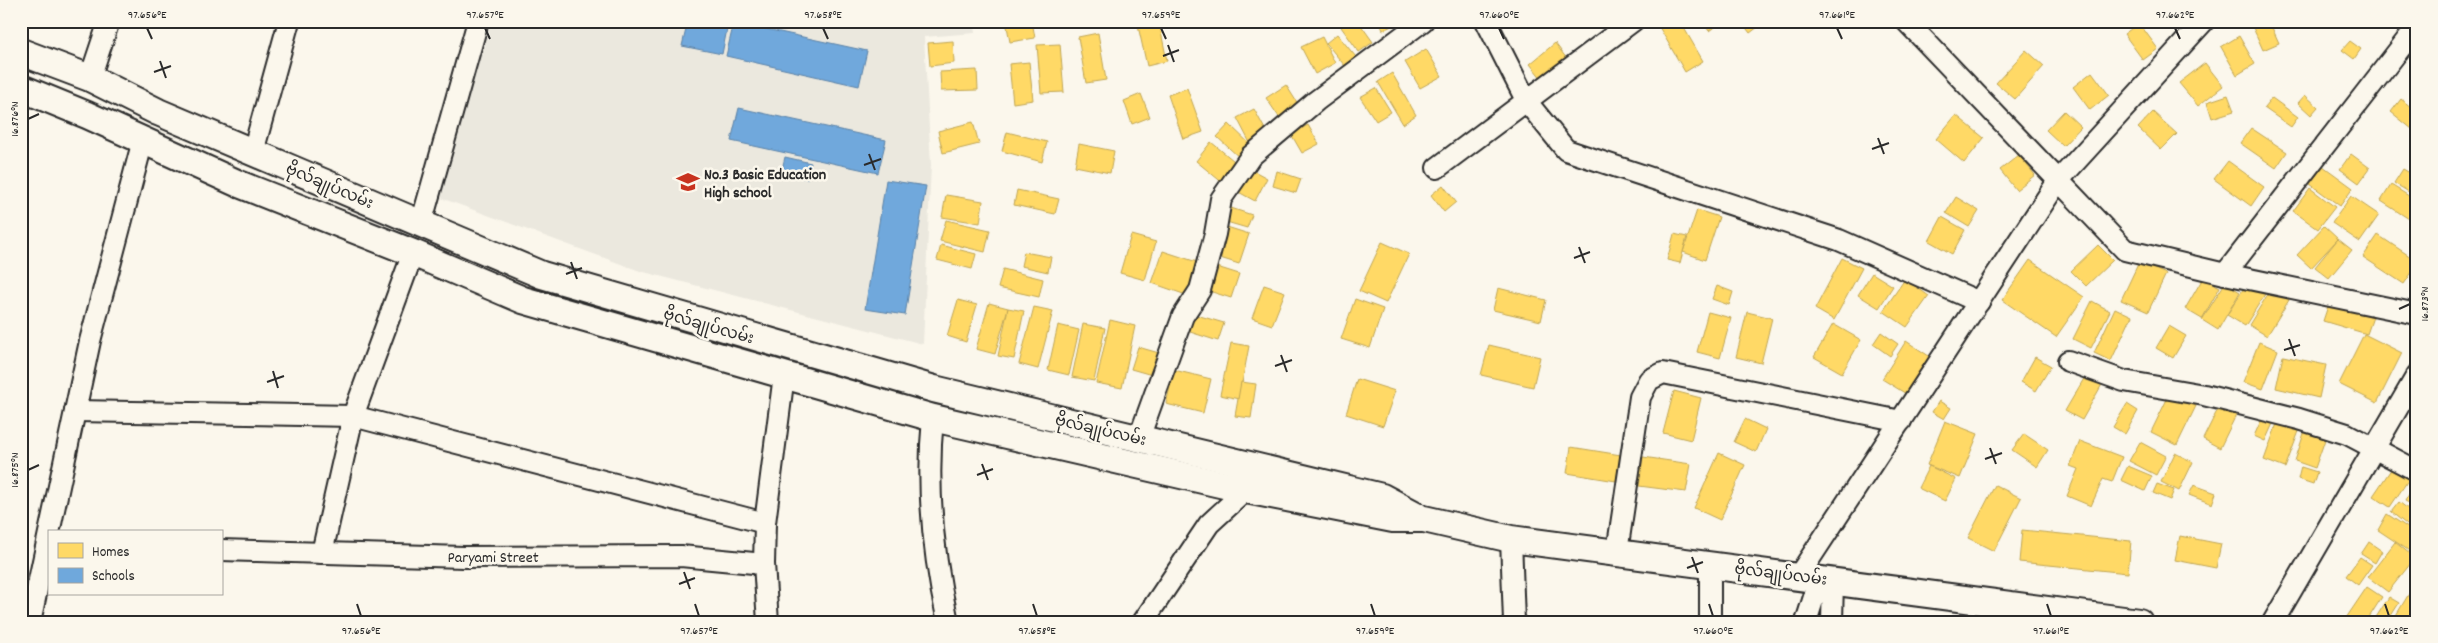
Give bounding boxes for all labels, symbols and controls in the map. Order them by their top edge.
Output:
text: 97.656°E [128,7,167,24]
text: 97.657°E [466,7,504,24]
text: 97.658°E [804,7,842,24]
text: 97.659°E [1142,7,1181,24]
text: 97.660°E [1479,7,1519,24]
text: 97.661°E [1819,7,1855,24]
text: 97.662°E [2156,7,2195,24]
text: 16.876°N [7,101,24,137]
street label: ဗိုလ်ချုပ်လမ်း [281,157,377,217]
place label: No.3 Basic Education High school [704,164,826,205]
school or university icon: No.3 Basic Education High school [675,169,701,195]
text: 16.873°N [2417,286,2434,322]
street label: ဗိုလ်ချုပ်လမ်း [660,302,757,352]
street label: ဗိုလ်ချုပ်လမ်း [1052,408,1149,454]
text: 16.875°N [7,452,24,488]
legend [48,530,222,596]
text: Homes [92,542,130,564]
street label: Paryami Street [447,547,539,570]
street label: ဗိုလ်ချုပ်လမ်း [1733,556,1829,594]
text: Schools [92,566,135,588]
text: 97.656°E [342,623,381,640]
text: 97.657°E [680,623,718,640]
text: 97.658°E [1018,623,1056,640]
text: 97.659°E [1356,623,1395,640]
text: 97.660°E [1693,623,1733,640]
text: 97.661°E [2033,623,2069,640]
text: 97.662°E [2370,623,2409,640]

